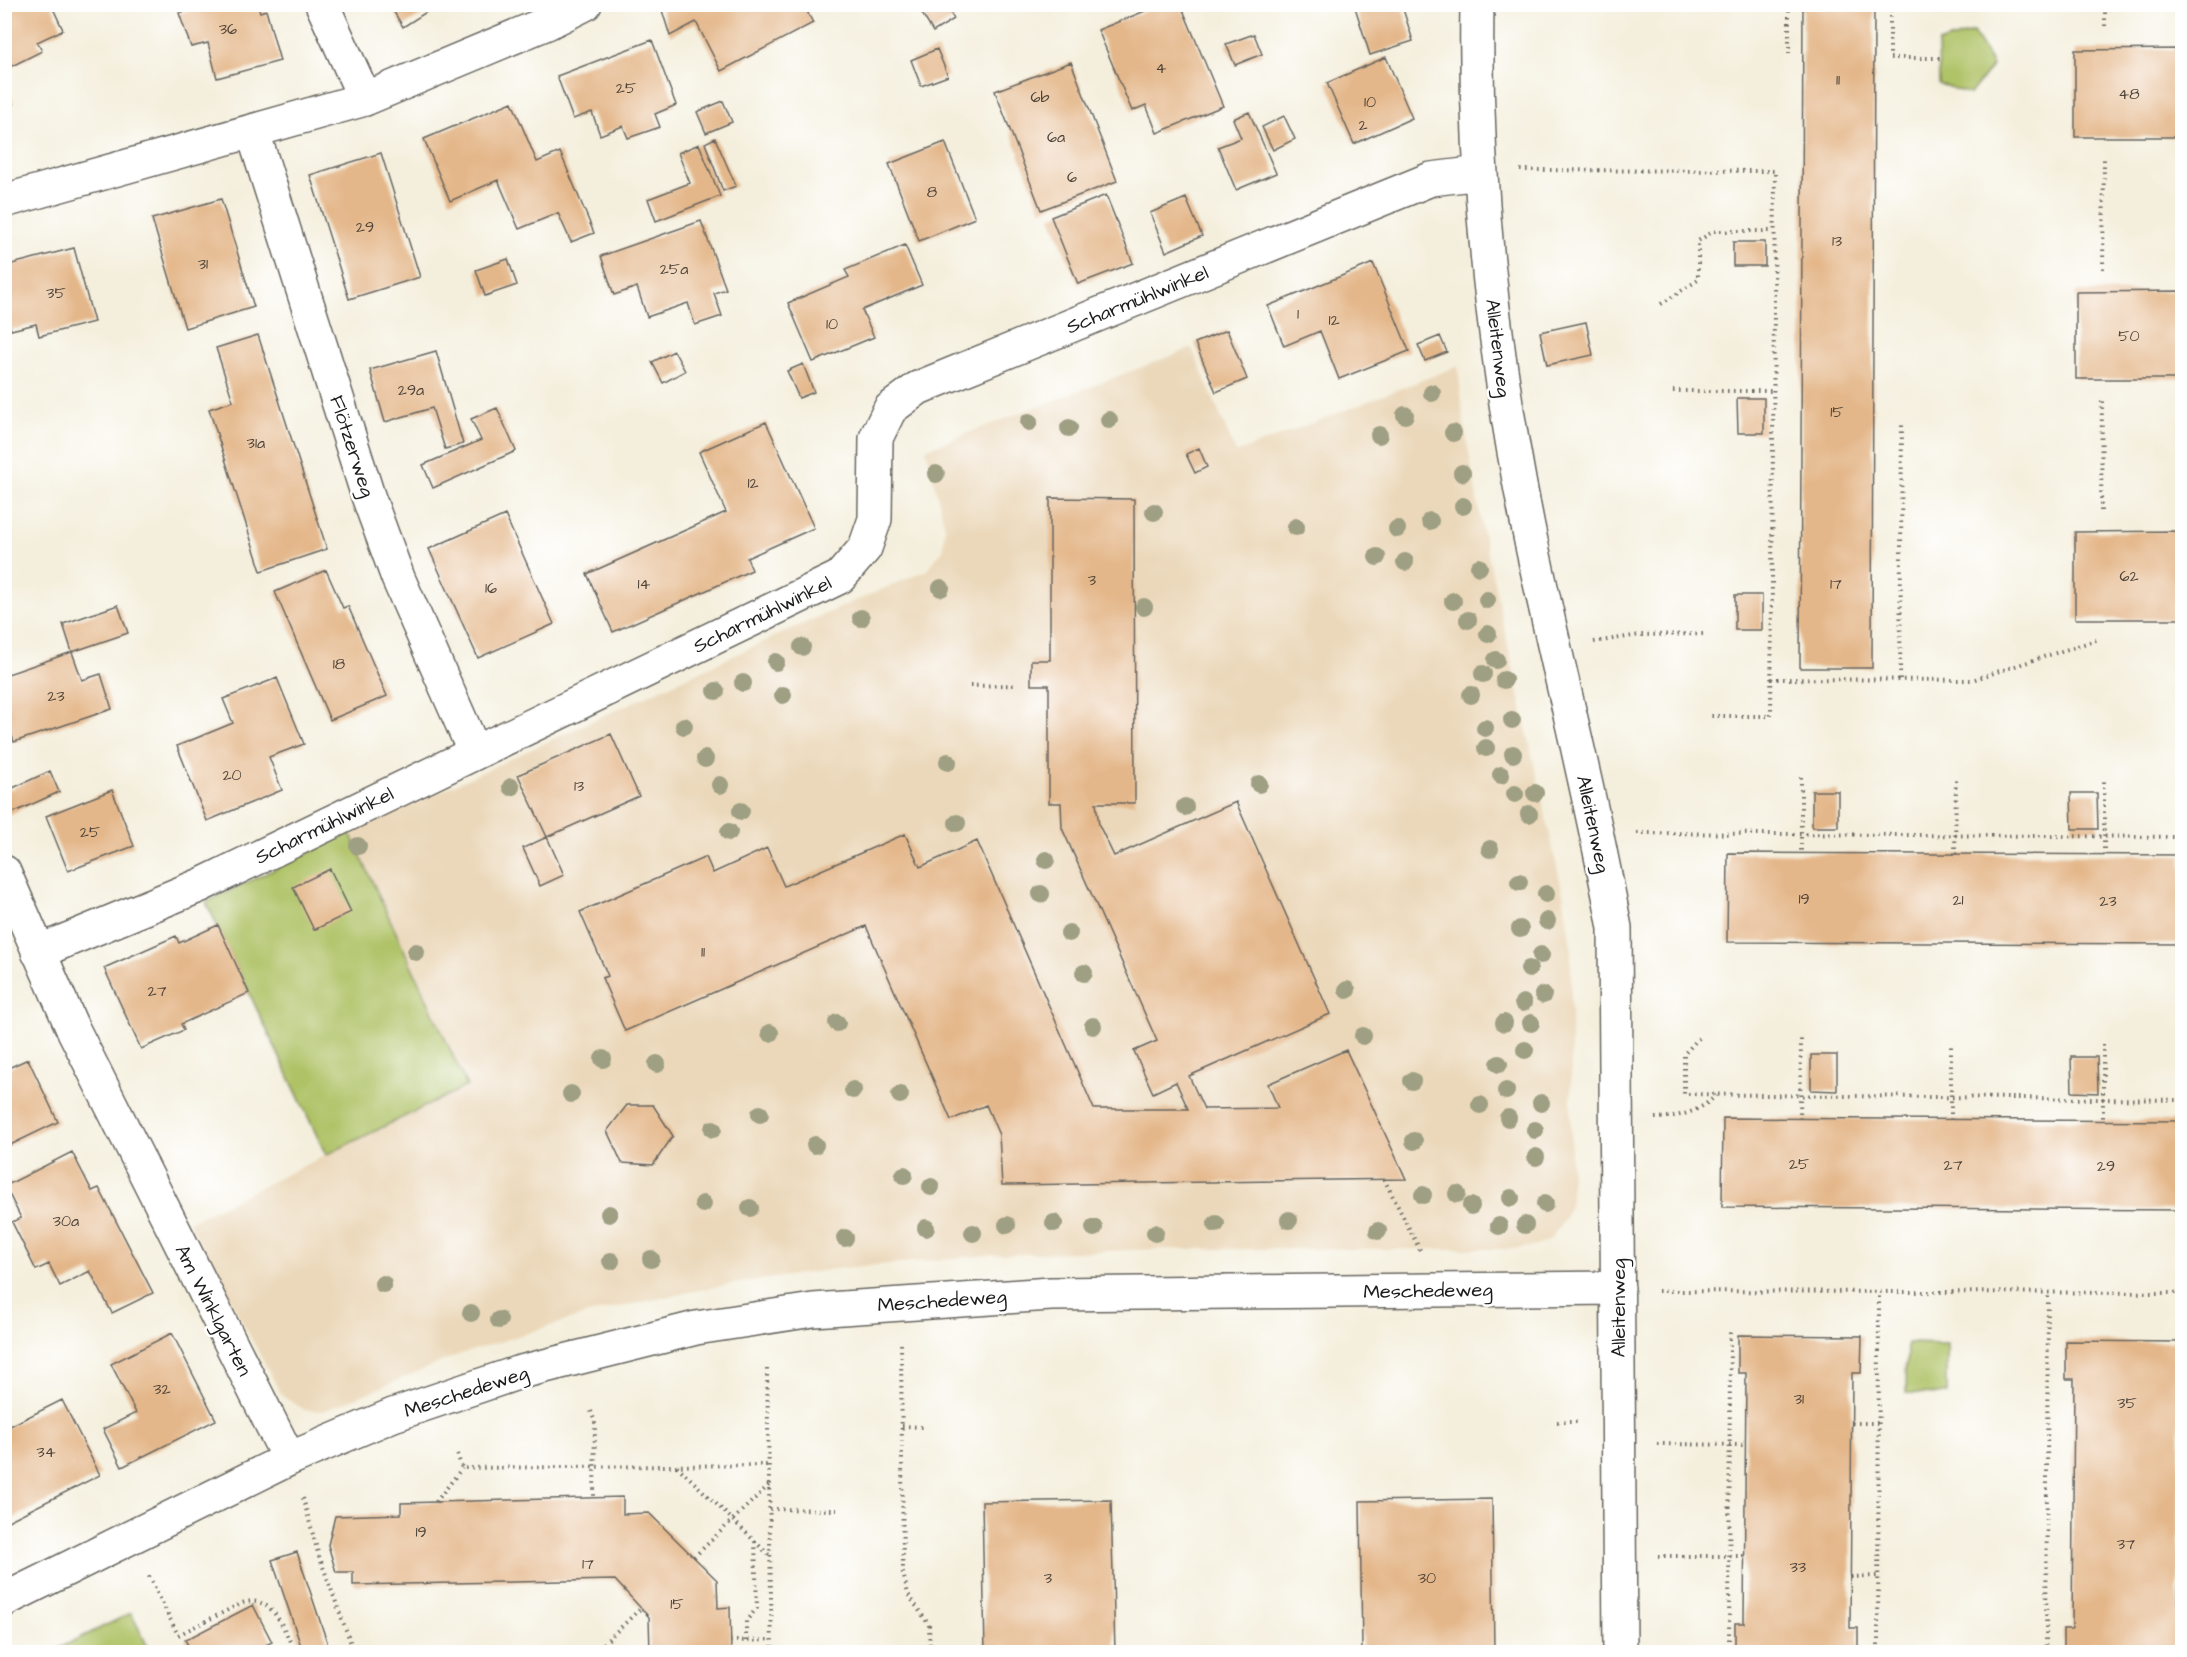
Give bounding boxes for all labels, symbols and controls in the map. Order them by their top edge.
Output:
house number: 36 [219,18,237,40]
house number: 4 [1156,57,1167,79]
house number: 11 [1836,69,1840,91]
house number: 25 [616,77,637,99]
house number: 48 [2118,83,2140,105]
house number: 6b [1030,86,1050,108]
house number: 10 [1364,91,1376,113]
house number: 2 [1358,114,1368,136]
house number: 6a [1047,126,1065,148]
house number: 6 [1067,166,1077,188]
house number: 8 [927,181,937,203]
house number: 29 [356,216,374,238]
house number: 13 [1832,230,1842,252]
house number: 31 [198,253,208,275]
house number: 25a [660,258,688,280]
street label: Scharmühlwinkel [1062,259,1213,341]
house number: 35 [46,282,66,304]
street label: Alleitenweg [1477,297,1518,399]
house number: 1 [1297,303,1299,325]
house number: 12 [1328,309,1340,331]
house number: 10 [826,313,838,335]
house number: 50 [2118,325,2140,347]
house number: 29a [398,379,424,401]
street label: Flötzerweg [321,392,382,501]
house number: 15 [1830,401,1844,423]
house number: 31a [247,432,265,454]
house number: 12 [747,472,759,494]
house number: 62 [2119,565,2139,587]
street label: Scharmühlwinkel [689,569,836,661]
house number: 3 [1088,569,1096,591]
house number: 14 [638,573,651,595]
house number: 17 [1830,573,1842,595]
house number: 16 [485,577,497,599]
house number: 18 [333,653,345,675]
house number: 23 [47,685,65,707]
house number: 20 [222,764,242,786]
street label: Alleitenweg [1568,773,1617,876]
house number: 13 [574,775,584,797]
street label: Scharmühlwinkel [251,780,398,872]
house number: 25 [80,821,101,843]
house number: 19 [1798,888,1810,910]
house number: 21 [1952,889,1964,911]
house number: 23 [2099,890,2117,912]
house number: 11 [701,941,705,963]
house number: 27 [148,980,167,1002]
house number: 25 [1789,1153,1810,1175]
house number: 27 [1944,1154,1963,1176]
house number: 29 [2097,1155,2115,1177]
house number: 30a [53,1210,79,1232]
street label: Am Winklgarten [167,1240,258,1381]
street label: Alleitenweg [1605,1258,1634,1358]
street label: Meschedeweg [1363,1276,1493,1307]
street label: Meschedeweg [877,1283,1008,1320]
street label: Meschedeweg [401,1359,532,1426]
house number: 32 [153,1378,171,1400]
house number: 31 [1794,1388,1804,1410]
house number: 35 [2117,1392,2137,1414]
house number: 34 [36,1441,56,1463]
house number: 19 [415,1521,427,1543]
house number: 37 [2117,1533,2135,1555]
house number: 17 [582,1553,594,1575]
house number: 33 [1790,1556,1806,1578]
house number: 3 [1044,1567,1052,1589]
house number: 30 [1418,1567,1436,1589]
house number: 15 [670,1593,684,1615]

